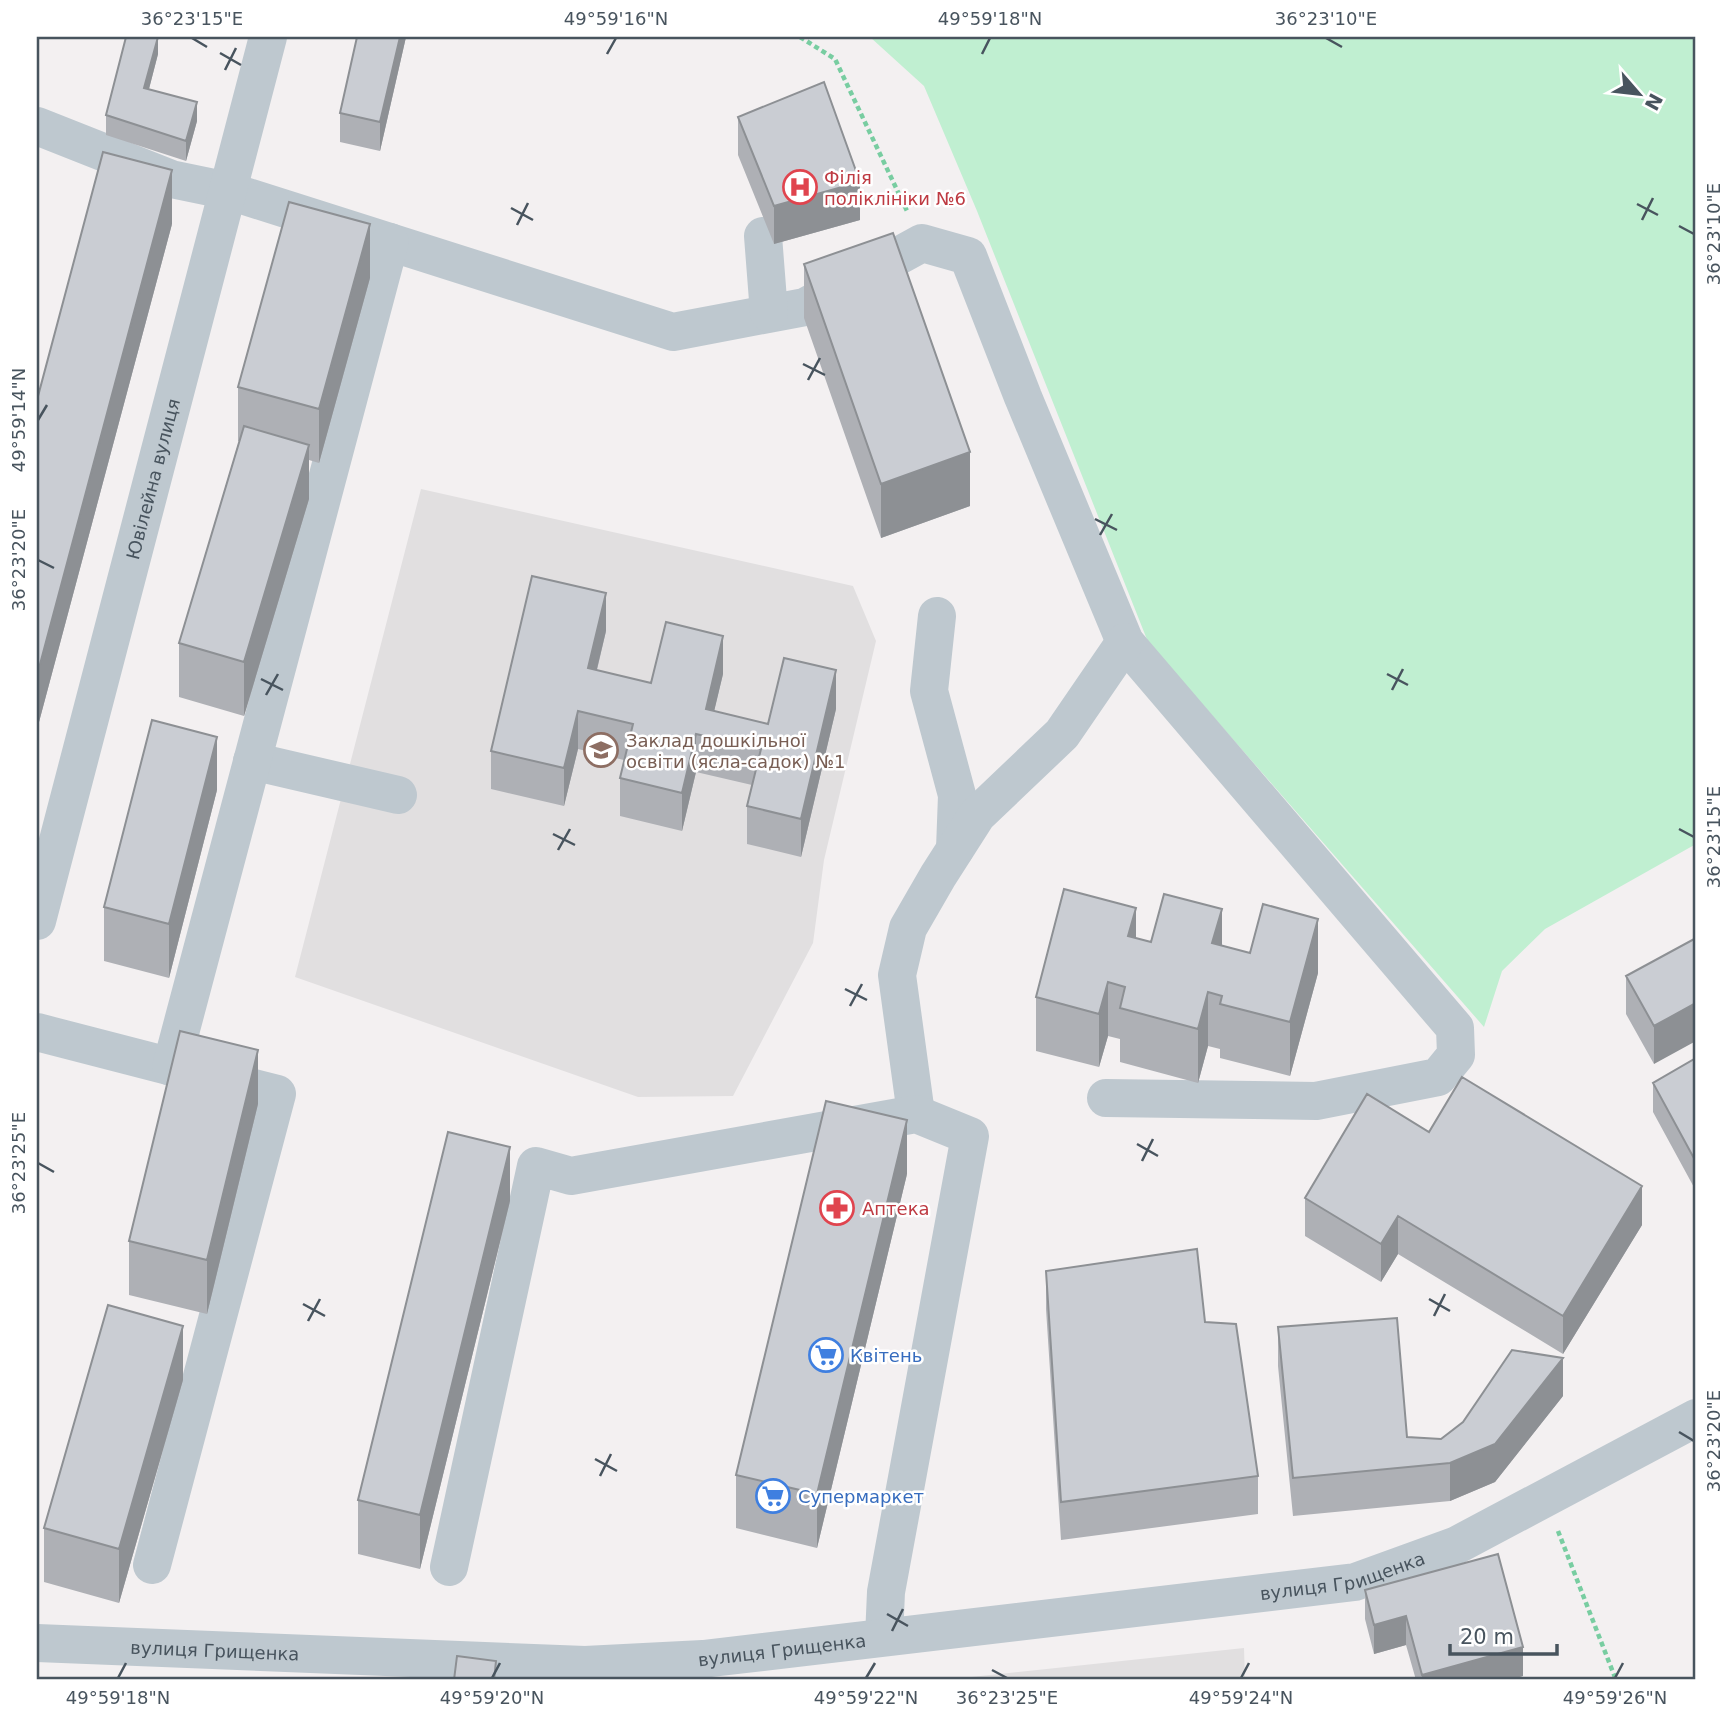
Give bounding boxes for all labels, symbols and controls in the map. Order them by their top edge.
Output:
text: 36°23'15"E [141,8,243,29]
text: 49°59'16"N [564,8,668,29]
text: 49°59'18"N [938,8,1042,29]
text: 36°23'10"E [1275,8,1377,29]
north arrow [1604,60,1674,130]
text: N [1641,90,1667,114]
place label: Філія поліклініки №6 [824,167,966,209]
hospital icon: Філія поліклініки №6 [781,168,819,206]
text: 36°23'10"E [1703,183,1724,285]
text: 49°59'14"N [8,368,29,472]
street label: Ювілейна вулиця [121,396,184,562]
text: 36°23'20"E [8,509,29,611]
place label: Заклад дошкільної освіти (ясла-садок) №1 [626,730,845,772]
school or university icon: Заклад дошкільної освіти (ясла-садок) №1 [582,731,620,769]
text: 36°23'15"E [1703,786,1724,888]
text: 36°23'25"E [8,1112,29,1214]
pharmacy icon: Аптека [818,1189,856,1227]
place label: Аптека [862,1198,930,1219]
supermarket icon: Квітень [807,1336,845,1374]
place label: Квітень [850,1345,922,1366]
text: 36°23'20"E [1703,1390,1724,1492]
supermarket icon: Супермаркет [754,1477,792,1515]
place label: Супермаркет [798,1486,924,1507]
street label: вулиця Грищенка [1259,1547,1428,1604]
scale bar [1450,1612,1556,1656]
text: 20 m [1460,1625,1514,1649]
street label: вулиця Грищенка [697,1629,867,1670]
street label: вулиця Грищенка [130,1636,300,1664]
text: 49°59'18"N [66,1687,170,1708]
text: 49°59'20"N [440,1687,544,1708]
text: 49°59'22"N [814,1687,918,1708]
text: 36°23'25"E [956,1687,1058,1708]
text: 49°59'24"N [1189,1687,1293,1708]
text: 49°59'26"N [1563,1687,1667,1708]

